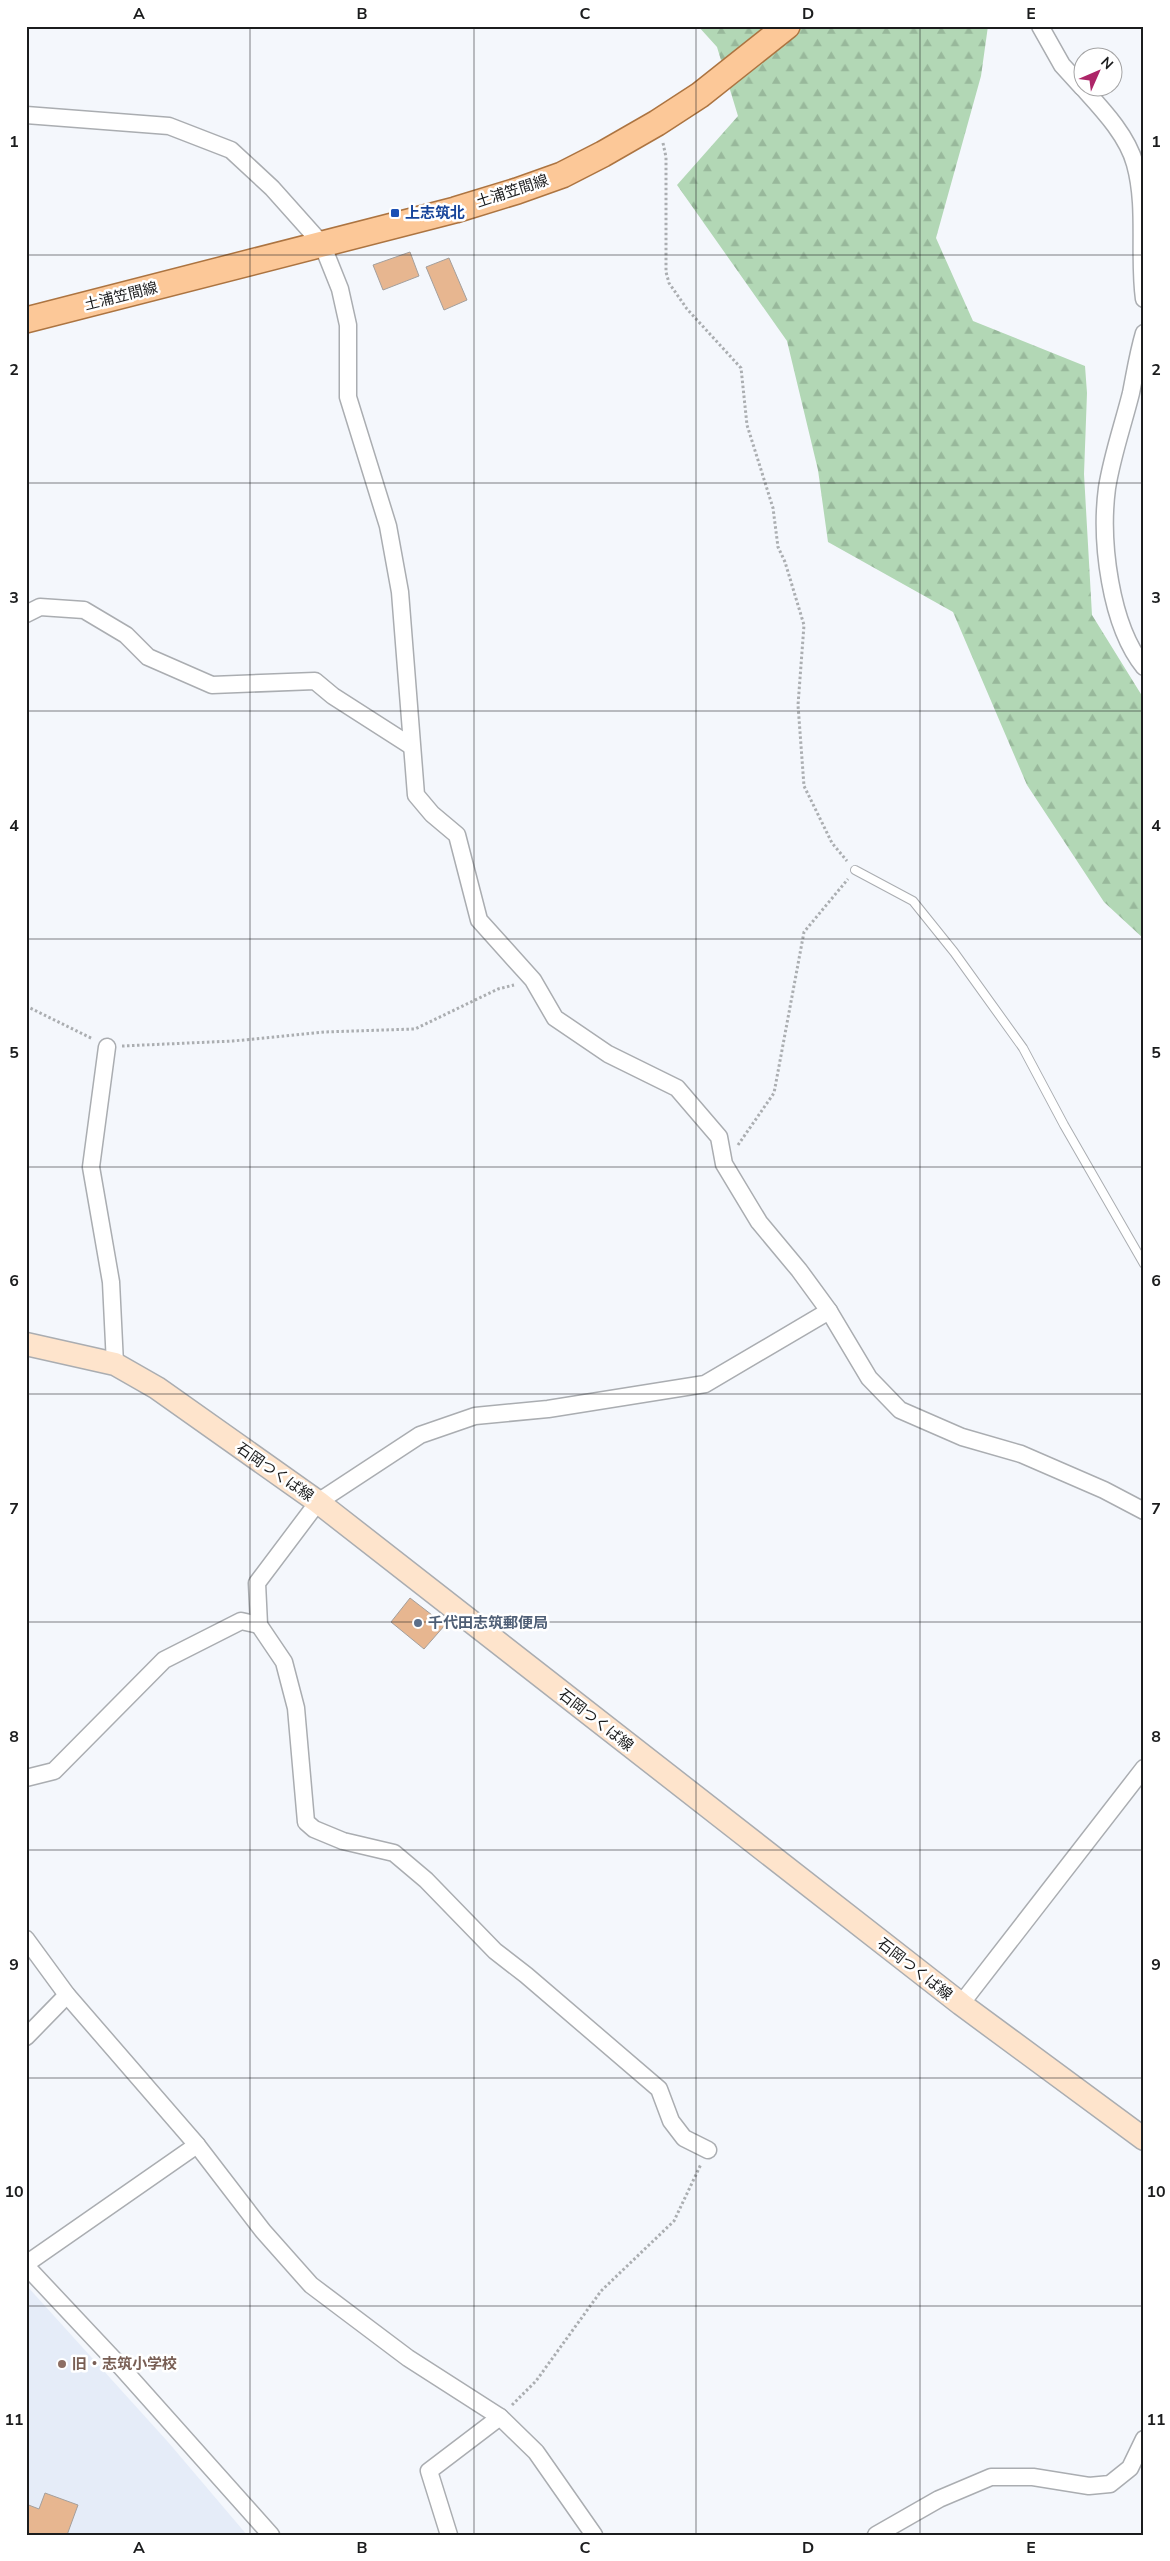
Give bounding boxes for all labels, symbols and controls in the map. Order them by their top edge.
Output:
text: A [133,3,145,25]
text: B [356,3,368,25]
text: C [580,3,591,25]
text: D [802,3,814,25]
text: E [1026,3,1036,25]
north arrow [1072,48,1122,98]
text: N [1096,53,1117,74]
text: 1 [9,131,19,153]
text: 1 [1151,131,1161,153]
street label: 土浦笠間線 [473,170,551,212]
place label: 上志筑北 [405,203,465,223]
marker: 上志筑北 [389,207,401,219]
street label: 土浦笠間線 [82,277,160,315]
text: 2 [9,359,19,381]
text: 2 [1151,359,1161,381]
text: 3 [9,587,19,609]
text: 3 [1151,587,1161,609]
text: 4 [9,815,19,837]
text: 4 [1151,815,1161,837]
text: 5 [9,1042,19,1064]
text: 5 [1151,1042,1161,1064]
text: 6 [9,1270,19,1292]
text: 6 [1151,1270,1161,1292]
street label: 石岡つくば線 [232,1438,318,1506]
text: 7 [9,1498,19,1520]
text: 7 [1151,1498,1161,1520]
place label: 千代田志筑郵便局 [428,1613,548,1633]
marker: 千代田志筑郵便局 [412,1617,424,1629]
street label: 石岡つくば線 [554,1684,638,1756]
text: 8 [9,1726,19,1748]
text: 8 [1151,1726,1161,1748]
street label: 石岡つくば線 [873,1933,957,2005]
text: 9 [9,1954,19,1976]
text: 9 [1151,1954,1161,1976]
text: 10 [4,2181,24,2203]
text: 10 [1146,2181,1166,2203]
place label: 旧・志筑小学校 [72,2354,177,2374]
marker: 旧・志筑小学校 [56,2358,68,2370]
text: 11 [4,2409,24,2431]
text: 11 [1146,2409,1166,2431]
text: A [133,2537,145,2559]
text: B [356,2537,368,2559]
text: C [580,2537,591,2559]
text: D [802,2537,814,2559]
text: E [1026,2537,1036,2559]

